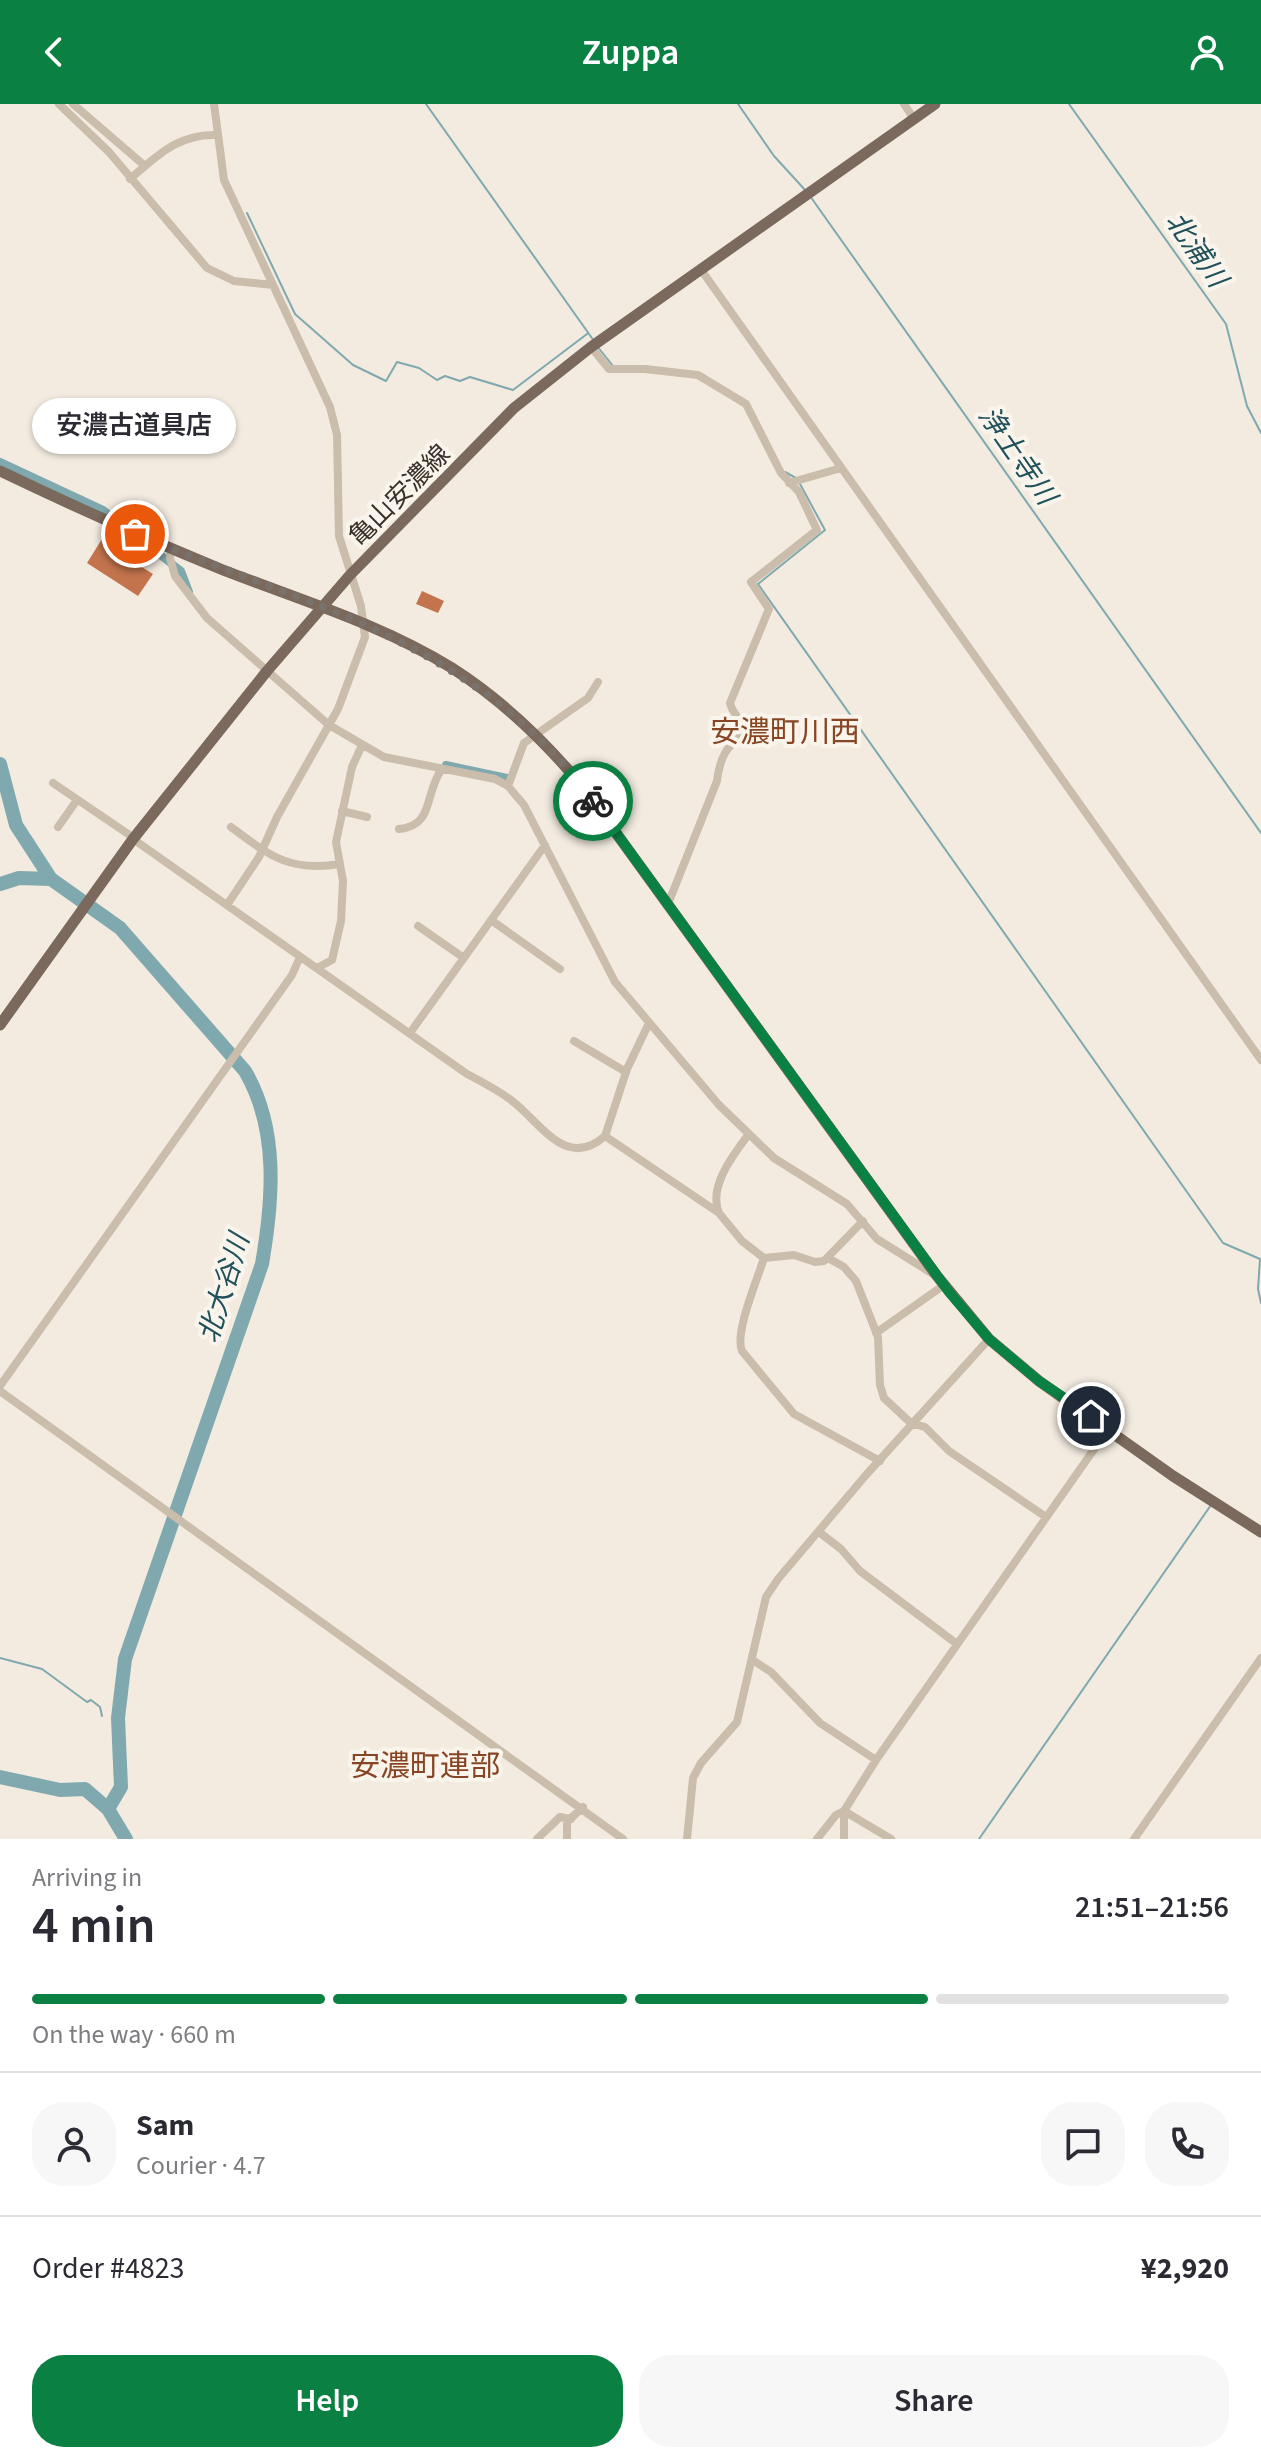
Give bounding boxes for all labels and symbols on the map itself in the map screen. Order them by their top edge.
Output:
water label: 北浦川 [1156,204,1238,298]
callout: 安濃古道具店 [33,398,237,454]
water label: 浄土寺川 [969,398,1067,515]
street label: 亀山安濃線 [340,436,458,554]
pin [101,500,169,568]
district label: 安濃町川西 [710,711,860,754]
courier [553,761,633,841]
water label: 北大谷川 [188,1226,260,1348]
pin [1057,1382,1125,1450]
district label: 安濃町連部 [350,1745,500,1788]

